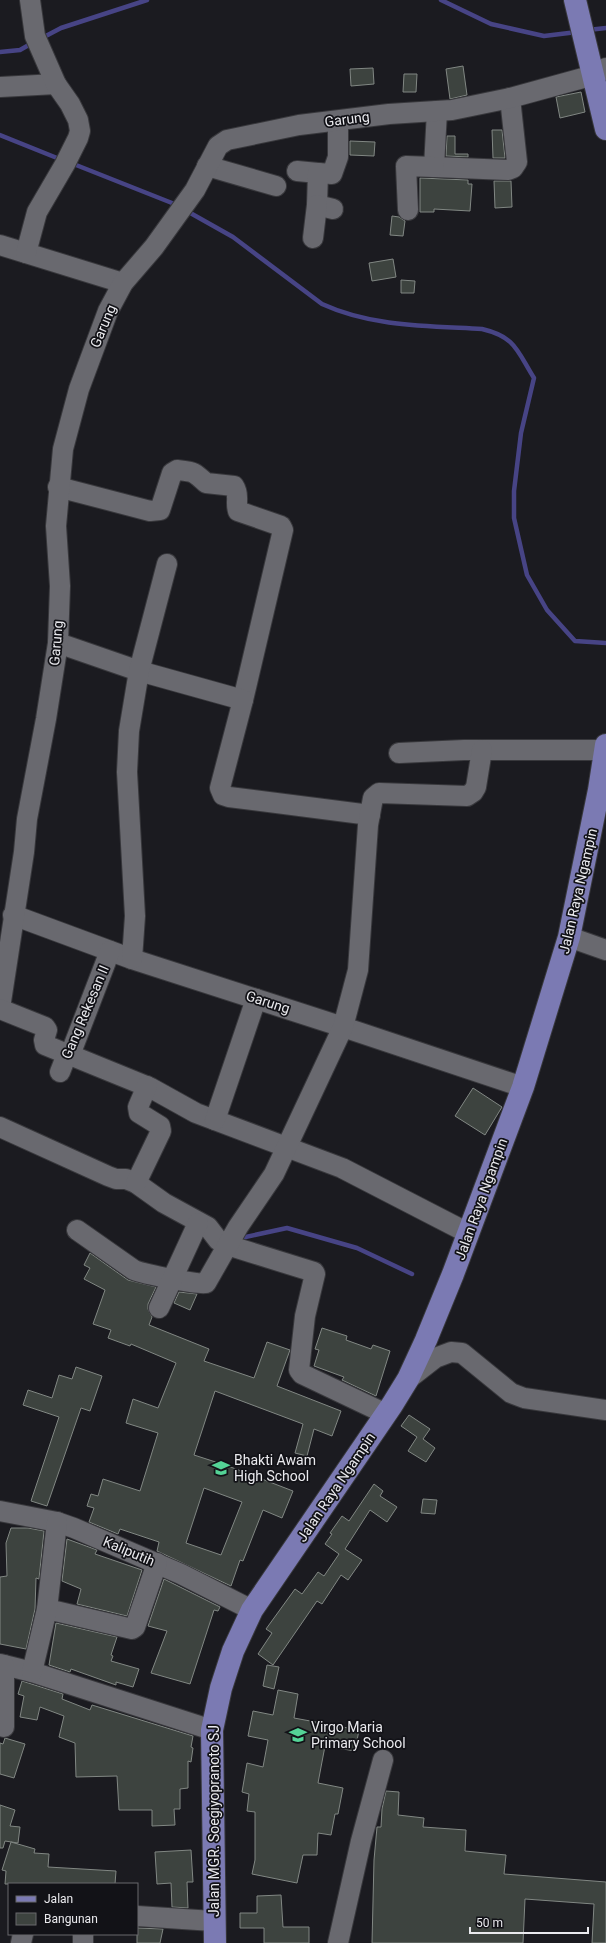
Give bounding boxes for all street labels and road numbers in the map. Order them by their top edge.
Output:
street label: Garung [324,108,370,130]
street label: Garung [87,302,119,350]
street label: Garung [46,620,66,666]
street label: Jalan Raya Ngampin [556,827,600,955]
street label: Gang Rekesan II [58,963,112,1061]
street label: Garung [244,987,292,1017]
street label: Jalan Raya Ngampin [452,1136,510,1262]
street label: Jalan Raya Ngampin [294,1429,378,1545]
street label: Kaliputih [101,1533,157,1569]
street label: Jalan MGR. Soegiyopranoto SJ [206,1725,222,1917]

